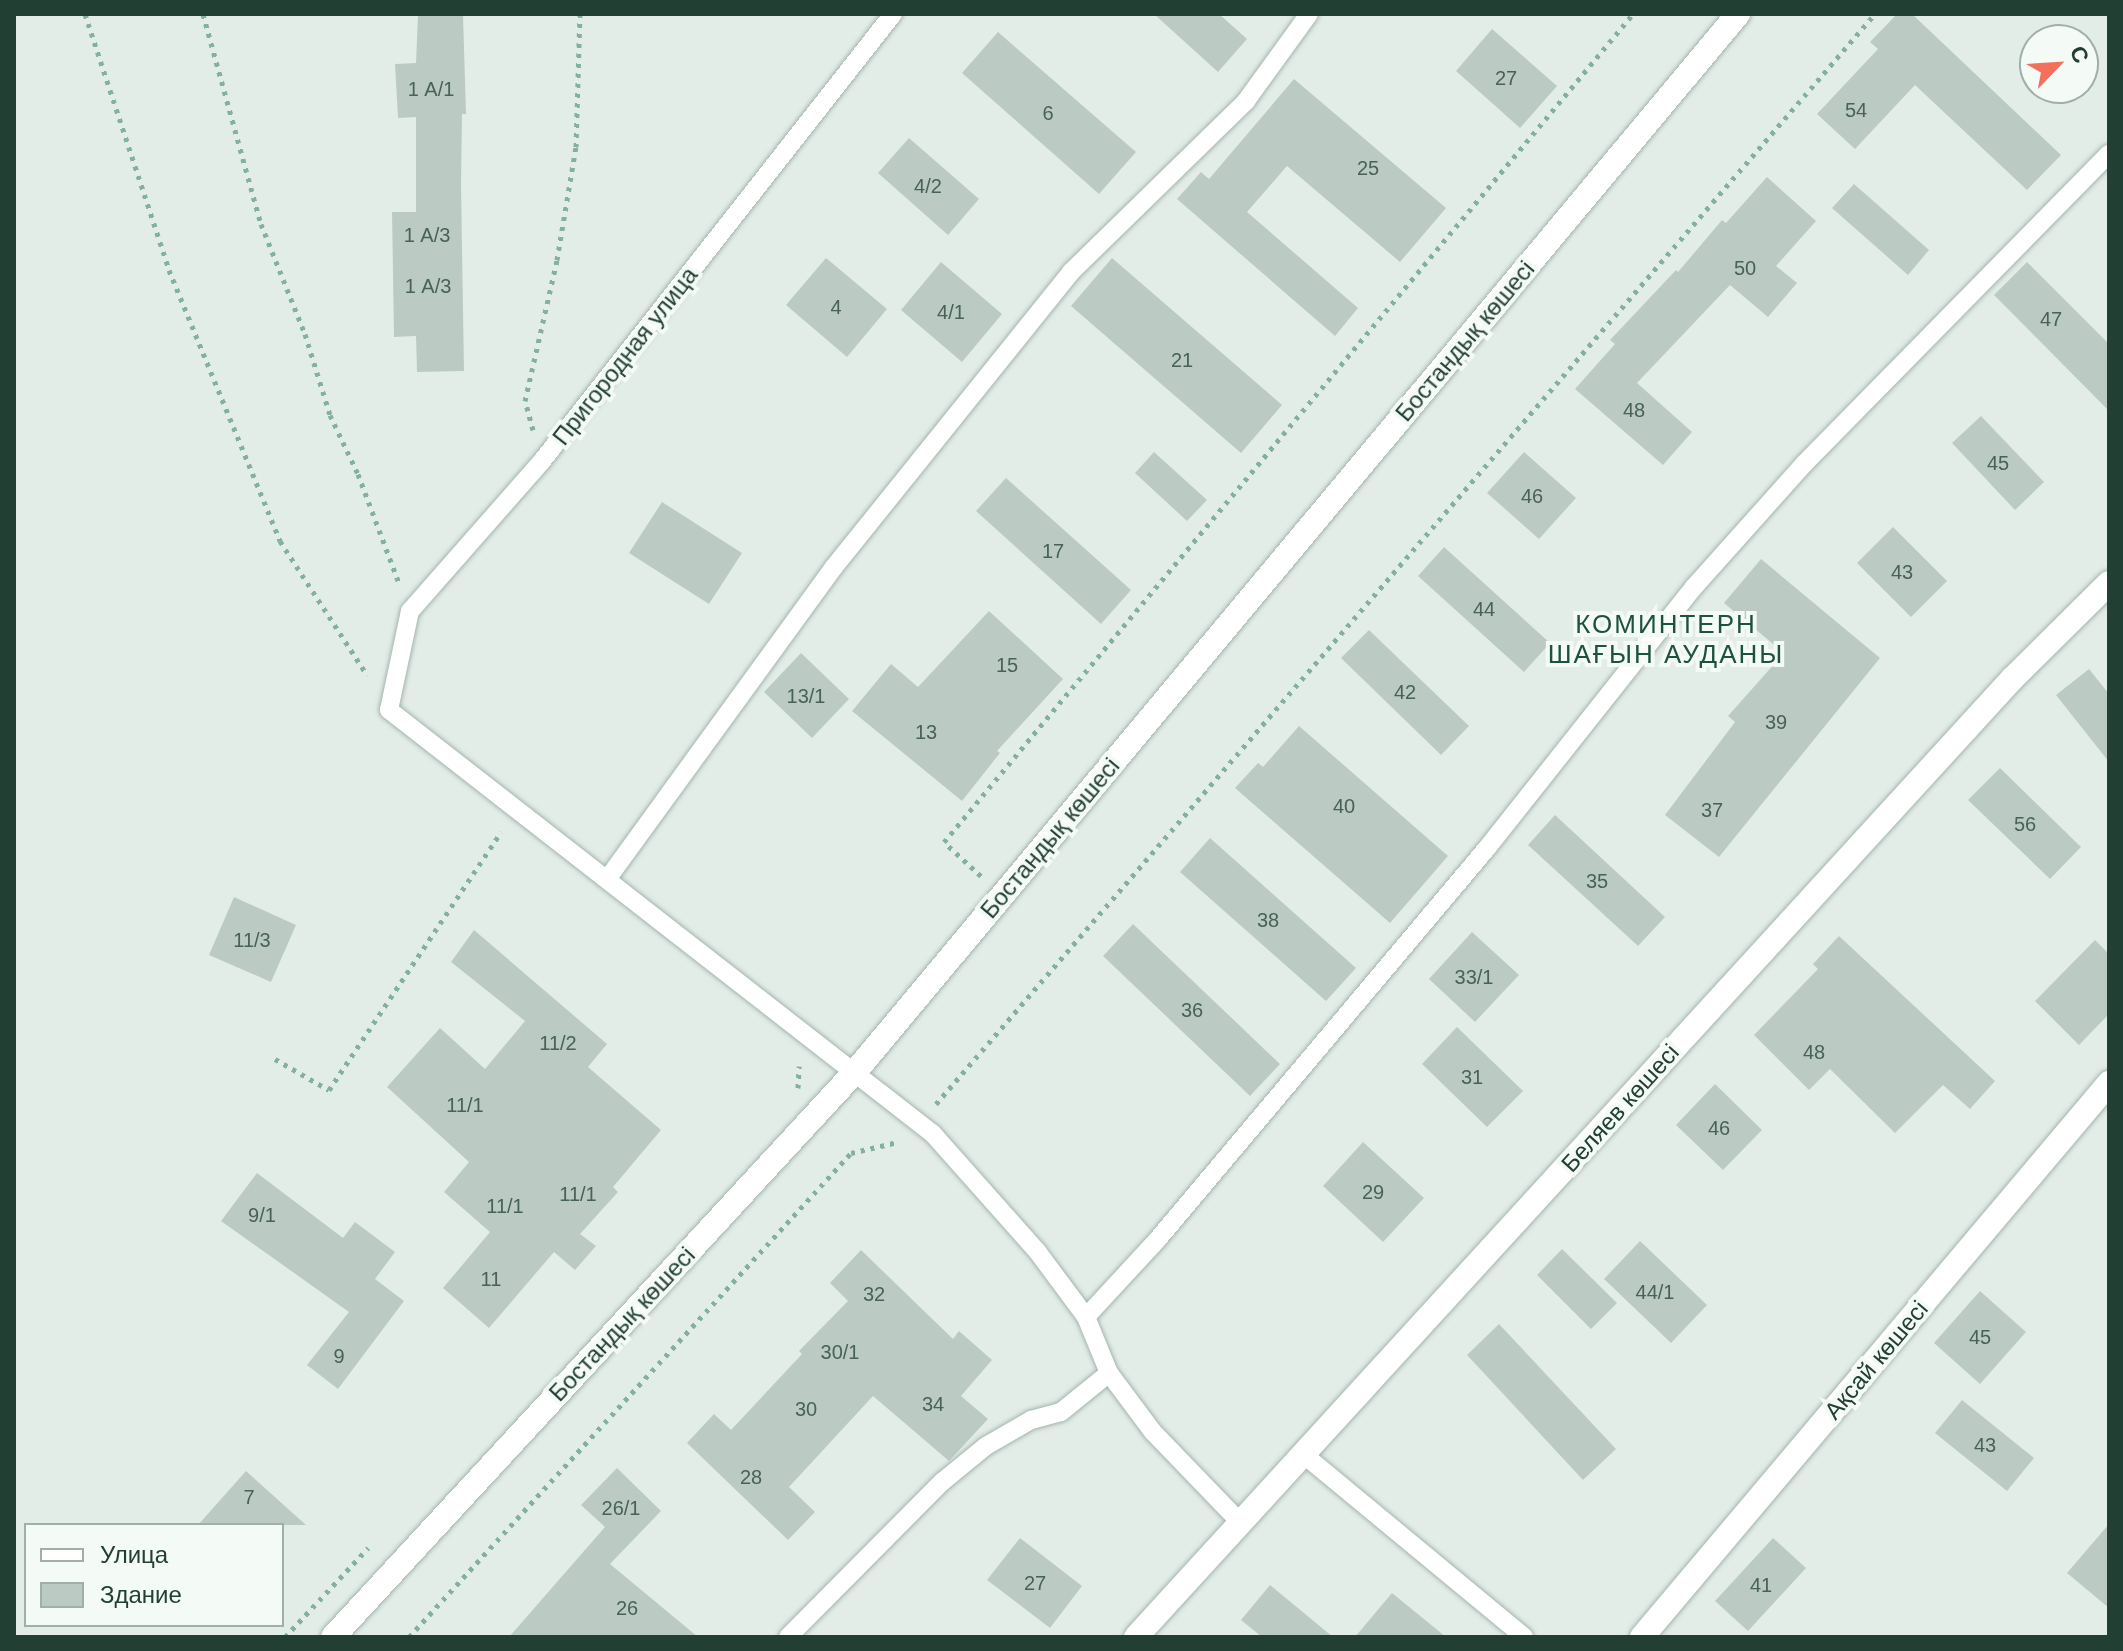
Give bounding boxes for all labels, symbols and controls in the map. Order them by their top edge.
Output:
north arrow [2019,24,2099,104]
text: С [2065,42,2094,67]
house number: 27 [1495,66,1517,90]
house number: 1 А/1 [408,77,454,101]
house number: 54 [1845,98,1867,122]
house number: 6 [1042,101,1054,125]
house number: 25 [1357,156,1379,180]
house number: 4/2 [914,174,942,198]
house number: 1 А/3 [404,223,450,247]
street label: Бостандық көшесі [1389,255,1541,427]
house number: 50 [1734,256,1756,280]
street label: Пригородная улица [547,261,703,451]
house number: 1 А/3 [405,274,451,298]
house number: 4 [830,295,842,319]
house number: 4/1 [937,300,965,324]
house number: 47 [2040,307,2062,331]
house number: 21 [1171,348,1193,372]
house number: 48 [1623,398,1645,422]
house number: 45 [1987,451,2009,475]
house number: 46 [1521,484,1543,508]
house number: 17 [1042,539,1064,563]
house number: 43 [1891,560,1913,584]
house number: 44 [1473,597,1495,621]
district label: КОМИНТЕРН ШАҒЫН АУДАНЫ [1548,609,1784,670]
house number: 15 [996,653,1018,677]
house number: 42 [1394,680,1416,704]
house number: 13/1 [787,684,825,708]
house number: 39 [1765,710,1787,734]
house number: 13 [915,720,937,744]
street label: Бостандық көшесі [974,752,1126,924]
house number: 40 [1333,794,1355,818]
house number: 37 [1701,798,1723,822]
house number: 56 [2014,812,2036,836]
house number: 35 [1586,869,1608,893]
house number: 38 [1257,908,1279,932]
house number: 11/3 [233,928,271,952]
house number: 33/1 [1455,965,1493,989]
house number: 36 [1181,998,1203,1022]
house number: 11/2 [539,1031,577,1055]
street label: Беляев көшесі [1555,1038,1685,1178]
house number: 48 [1803,1040,1825,1064]
house number: 31 [1461,1065,1483,1089]
house number: 11/1 [446,1093,484,1117]
house number: 46 [1708,1116,1730,1140]
house number: 29 [1362,1180,1384,1204]
house number: 11/1 [559,1182,597,1206]
house number: 11/1 [486,1194,524,1218]
house number: 9/1 [248,1203,276,1227]
street label: Бостандық көшесі [543,1241,701,1407]
house number: 11 [481,1267,501,1291]
house number: 44/1 [1636,1280,1674,1304]
house number: 32 [863,1282,885,1306]
street label: Ақсай көшесі [1818,1295,1934,1425]
house number: 45 [1969,1325,1991,1349]
house number: 30/1 [821,1340,859,1364]
house number: 9 [333,1344,345,1368]
house number: 34 [922,1392,944,1416]
house number: 30 [795,1397,817,1421]
house number: 43 [1974,1433,1996,1457]
house number: 28 [740,1465,762,1489]
house number: 7 [243,1485,255,1509]
house number: 26/1 [602,1496,640,1520]
legend [24,1523,284,1627]
text: Улица [100,1541,168,1568]
house number: 27 [1024,1571,1046,1595]
house number: 41 [1750,1573,1772,1597]
text: Здание [100,1581,182,1608]
house number: 26 [616,1596,638,1620]

